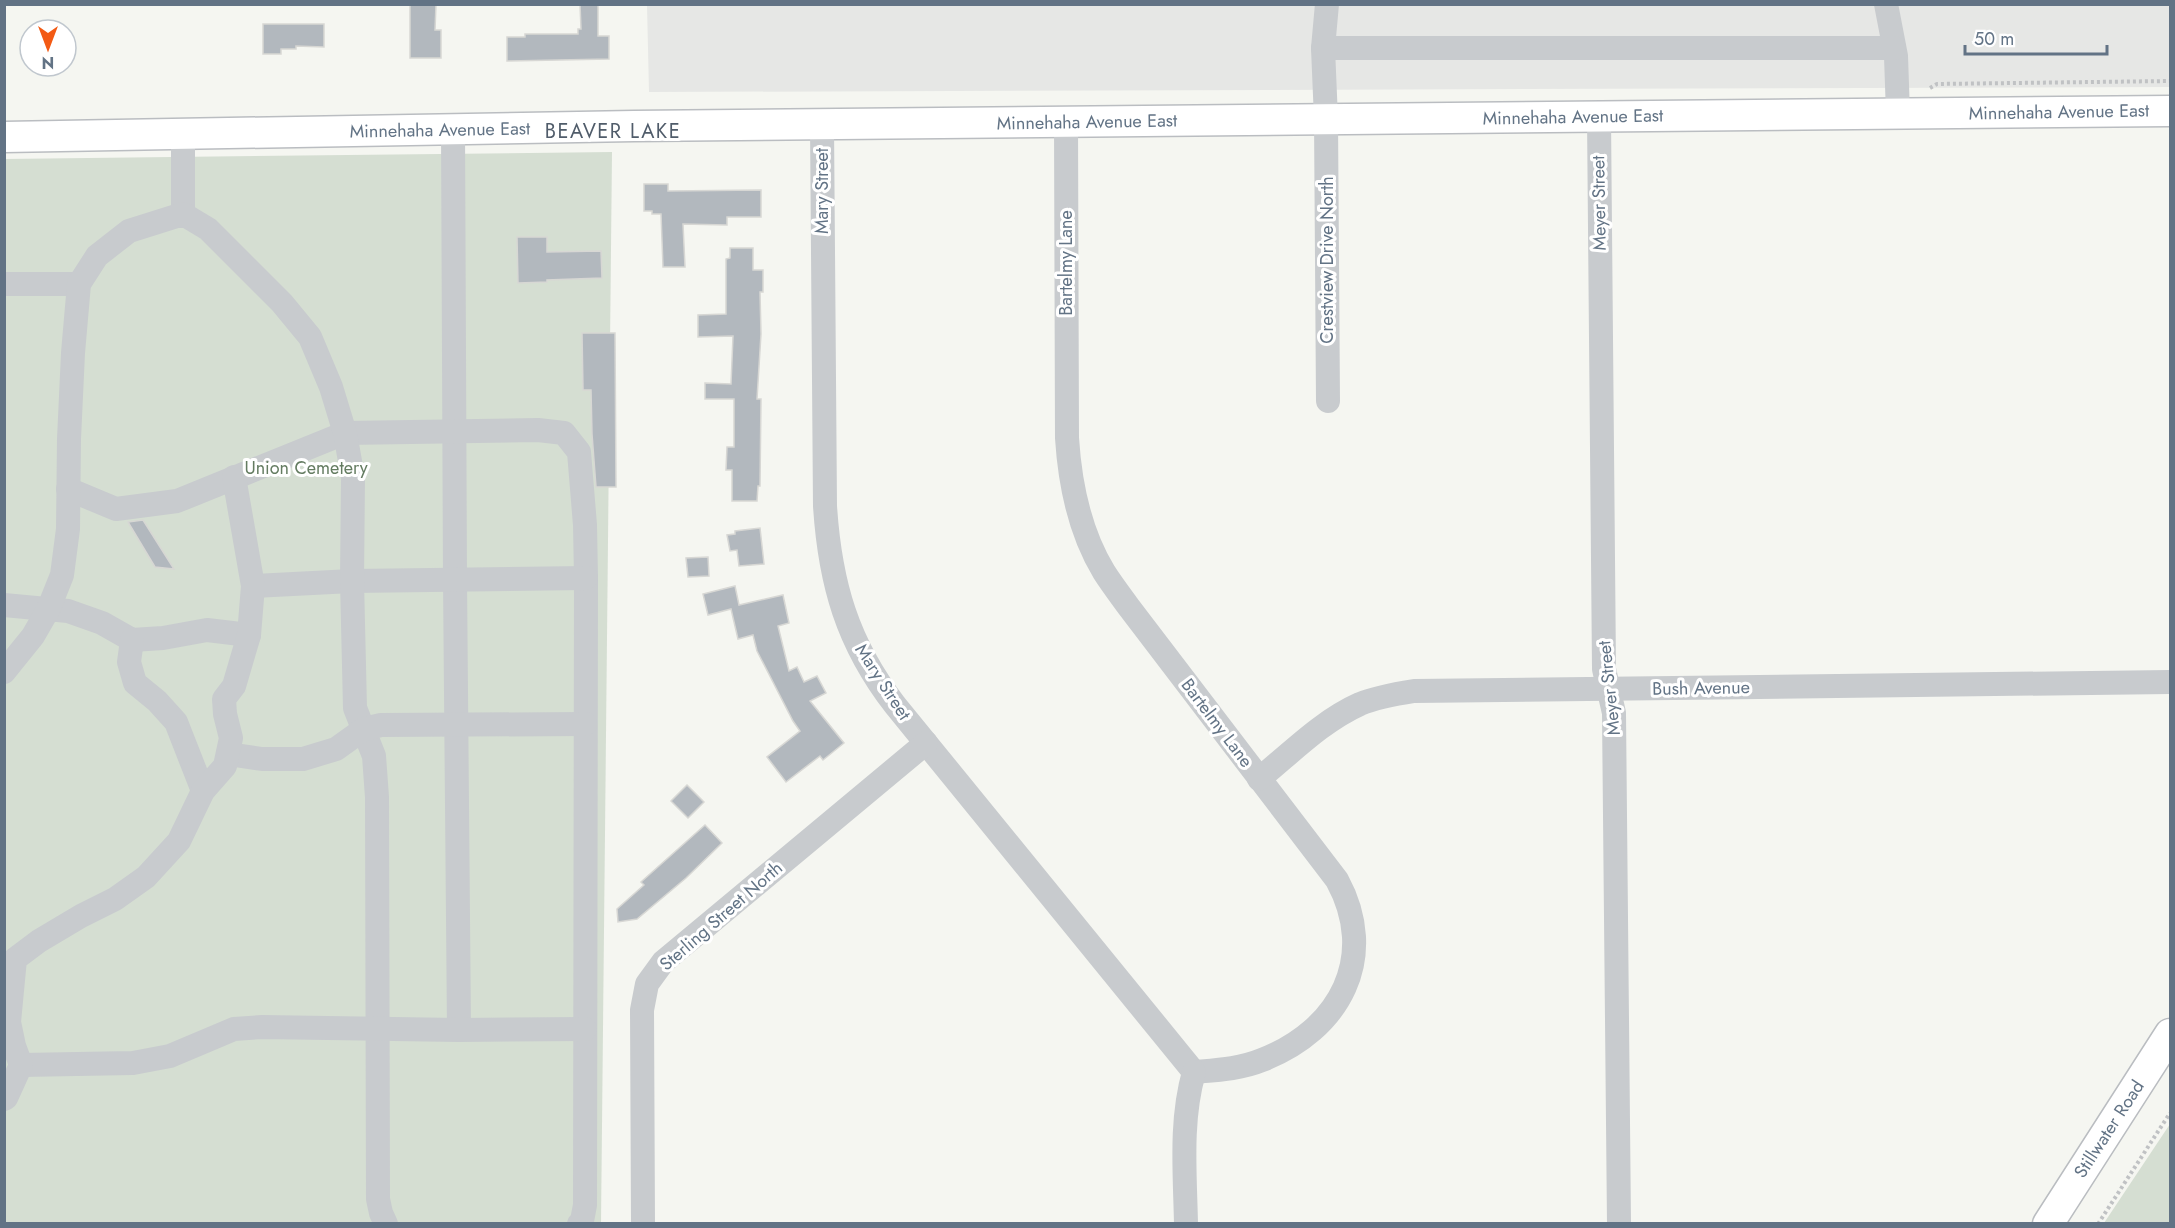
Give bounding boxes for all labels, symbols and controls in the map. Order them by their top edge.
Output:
north arrow [18,18,78,78]
scale bar [1965,18,2108,56]
text: 50 m [1974,26,2014,52]
text: N [42,51,54,74]
street label: Minnehaha Avenue East [1968,97,2150,127]
street label: Minnehaha Avenue East [1482,102,1664,132]
street label: Minnehaha Avenue East [996,107,1178,137]
street label: Minnehaha Avenue East [349,115,531,145]
district label: BEAVER LAKE [545,117,681,146]
street label: Mary Street [809,147,835,234]
street label: Meyer Street [1585,155,1613,251]
street label: Crestview Drive North [1314,176,1340,344]
street label: Bartelmy Lane [1053,210,1079,316]
park label: Union Cemetery [244,455,368,481]
street label: Mary Street [849,639,918,726]
street label: Meyer Street [1591,639,1627,737]
street label: Bartelmy Lane [1175,673,1259,773]
street label: Bush Avenue [1652,674,1750,702]
street label: Sterling Street North [654,855,788,977]
street label: Stillwater Road [2068,1075,2150,1183]

